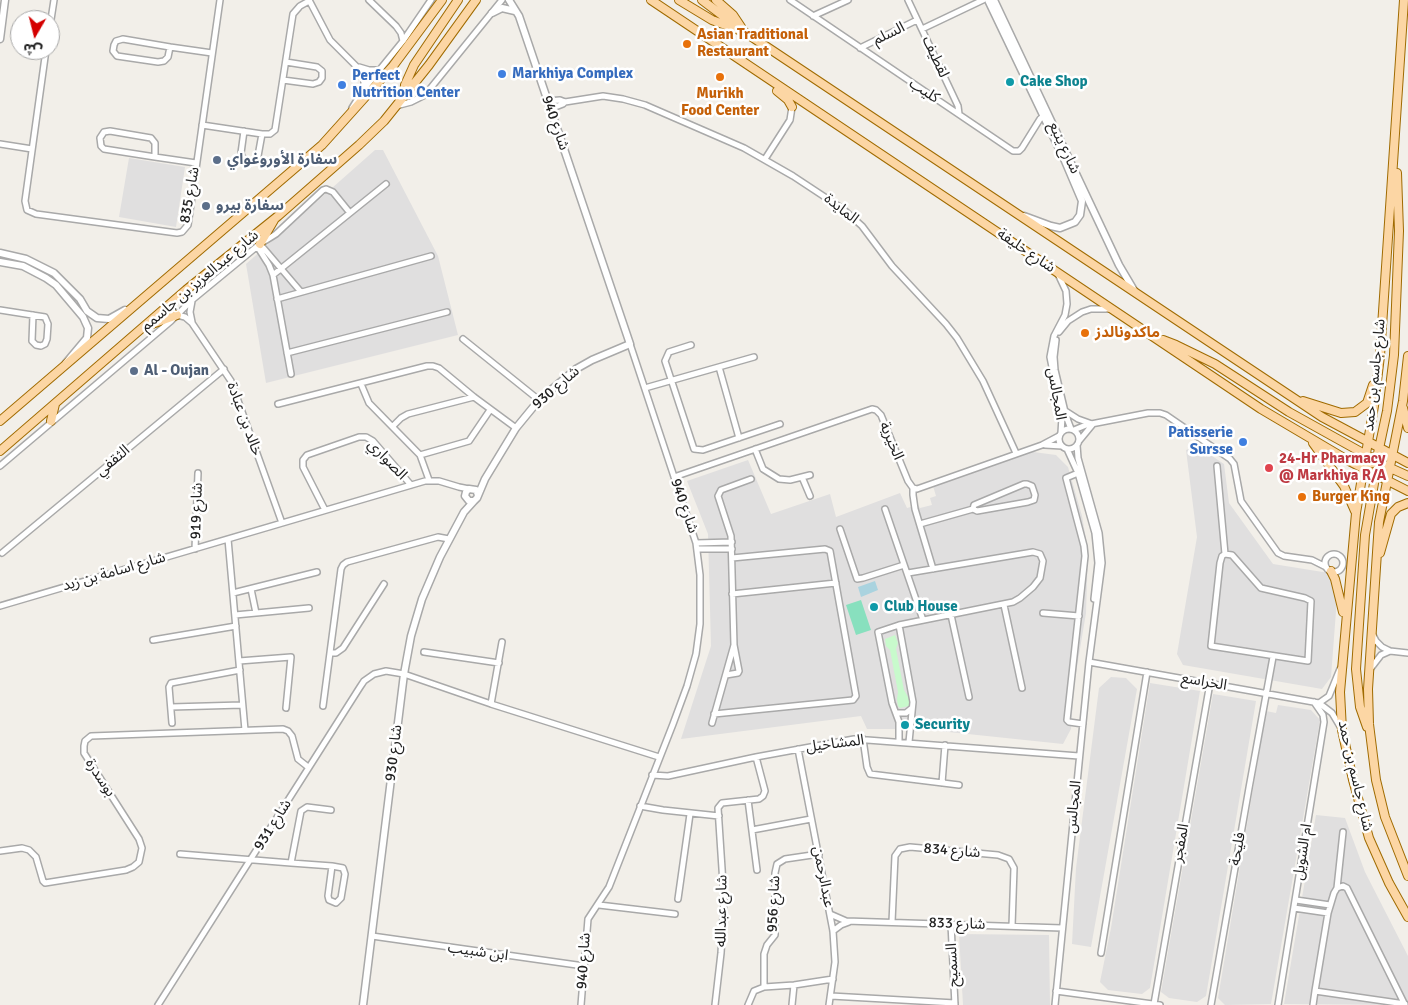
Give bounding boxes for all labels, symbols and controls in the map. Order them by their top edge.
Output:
north arrow [10,10,60,60]
street label: السلم [870,19,908,49]
place label: Asian Traditional Restaurant [697,26,808,61]
street label: لقطيف [918,33,952,81]
marker: Asian Traditional Restaurant [681,38,693,50]
text: ش [22,40,44,59]
place label: Markhiya Complex [512,65,633,83]
place label: Perfect Nutrition Center [352,67,460,102]
marker: Markhiya Complex [496,68,508,80]
marker: Murikh Food Center [714,71,726,83]
place label: Cake Shop [1020,73,1088,91]
street label: كليب [905,75,943,107]
marker: Cake Shop [1004,76,1016,88]
marker: Perfect Nutrition Center [336,79,348,91]
place label: Murikh Food Center [681,85,759,120]
street label: شارع 940 [537,93,573,153]
street label: شارع ينبع [1044,119,1084,177]
place label: سفارة الأوروغواي [227,151,337,169]
marker: سفارة الأوروغواي [211,154,223,166]
street label: شارع 835 [176,165,204,225]
street label: المايدة [820,190,862,228]
place label: سفارة بيرو [216,197,284,215]
marker: سفارة بيرو [200,200,212,212]
street label: شارع خليفة [994,225,1058,277]
street label: شارع عبدالعزيز بن جاسمم [138,227,262,335]
street label: شارع جاسم بن حمد [1360,318,1390,432]
place label: ماكدونالدز [1095,324,1160,342]
marker: ماكدونالدز [1079,327,1091,339]
place label: Al - Oujan [144,362,209,380]
street label: شارع 930 [529,363,583,413]
marker: Al - Oujan [128,365,140,377]
street label: المجالس [1043,366,1069,422]
street label: خالد بن عبادة [222,380,266,458]
street label: الخيرية [875,419,907,463]
place label: Patisserie Sursse [1168,424,1233,459]
street label: الصواري [363,436,411,484]
marker: Patisserie Sursse [1237,436,1249,448]
street label: الثقفي [92,442,134,480]
place label: 24-Hr Pharmacy @ Markhiya R/A [1279,450,1386,485]
marker: 24-Hr Pharmacy @ Markhiya R/A [1263,462,1275,474]
street label: شارع 940 [666,476,702,536]
street label: شارع 919 [187,482,207,540]
place label: Burger King [1312,488,1390,506]
marker: Burger King [1296,491,1308,503]
street label: شارع اسامة بن زيد [60,549,168,595]
place label: Club House [884,598,958,616]
marker: Club House [868,601,880,613]
street label: الخراسع [1180,669,1228,695]
place label: Security [915,716,970,734]
marker: Security [899,719,911,731]
street label: شارع جاسم بن حمد [1334,719,1376,833]
street label: شارع 930 [382,724,406,782]
street label: المشاخيل [805,731,865,757]
street label: بوسدرة [81,756,119,800]
street label: المجالس [1062,780,1086,834]
street label: شارع 931 [250,796,296,854]
street label: المفجر [1169,822,1193,864]
street label: ام الشويل [1290,823,1316,881]
street label: فليحة [1226,831,1250,867]
street label: شارع 834 [923,840,981,862]
street label: عبدالرحمن [808,845,838,909]
street label: شارع عبدالله [712,875,732,947]
street label: شارع 956 [764,875,784,933]
street label: شارع 833 [928,914,986,934]
street label: شارع 940 [573,932,595,990]
street label: ابن شبيب [447,939,509,965]
street label: السميح [943,942,963,988]

